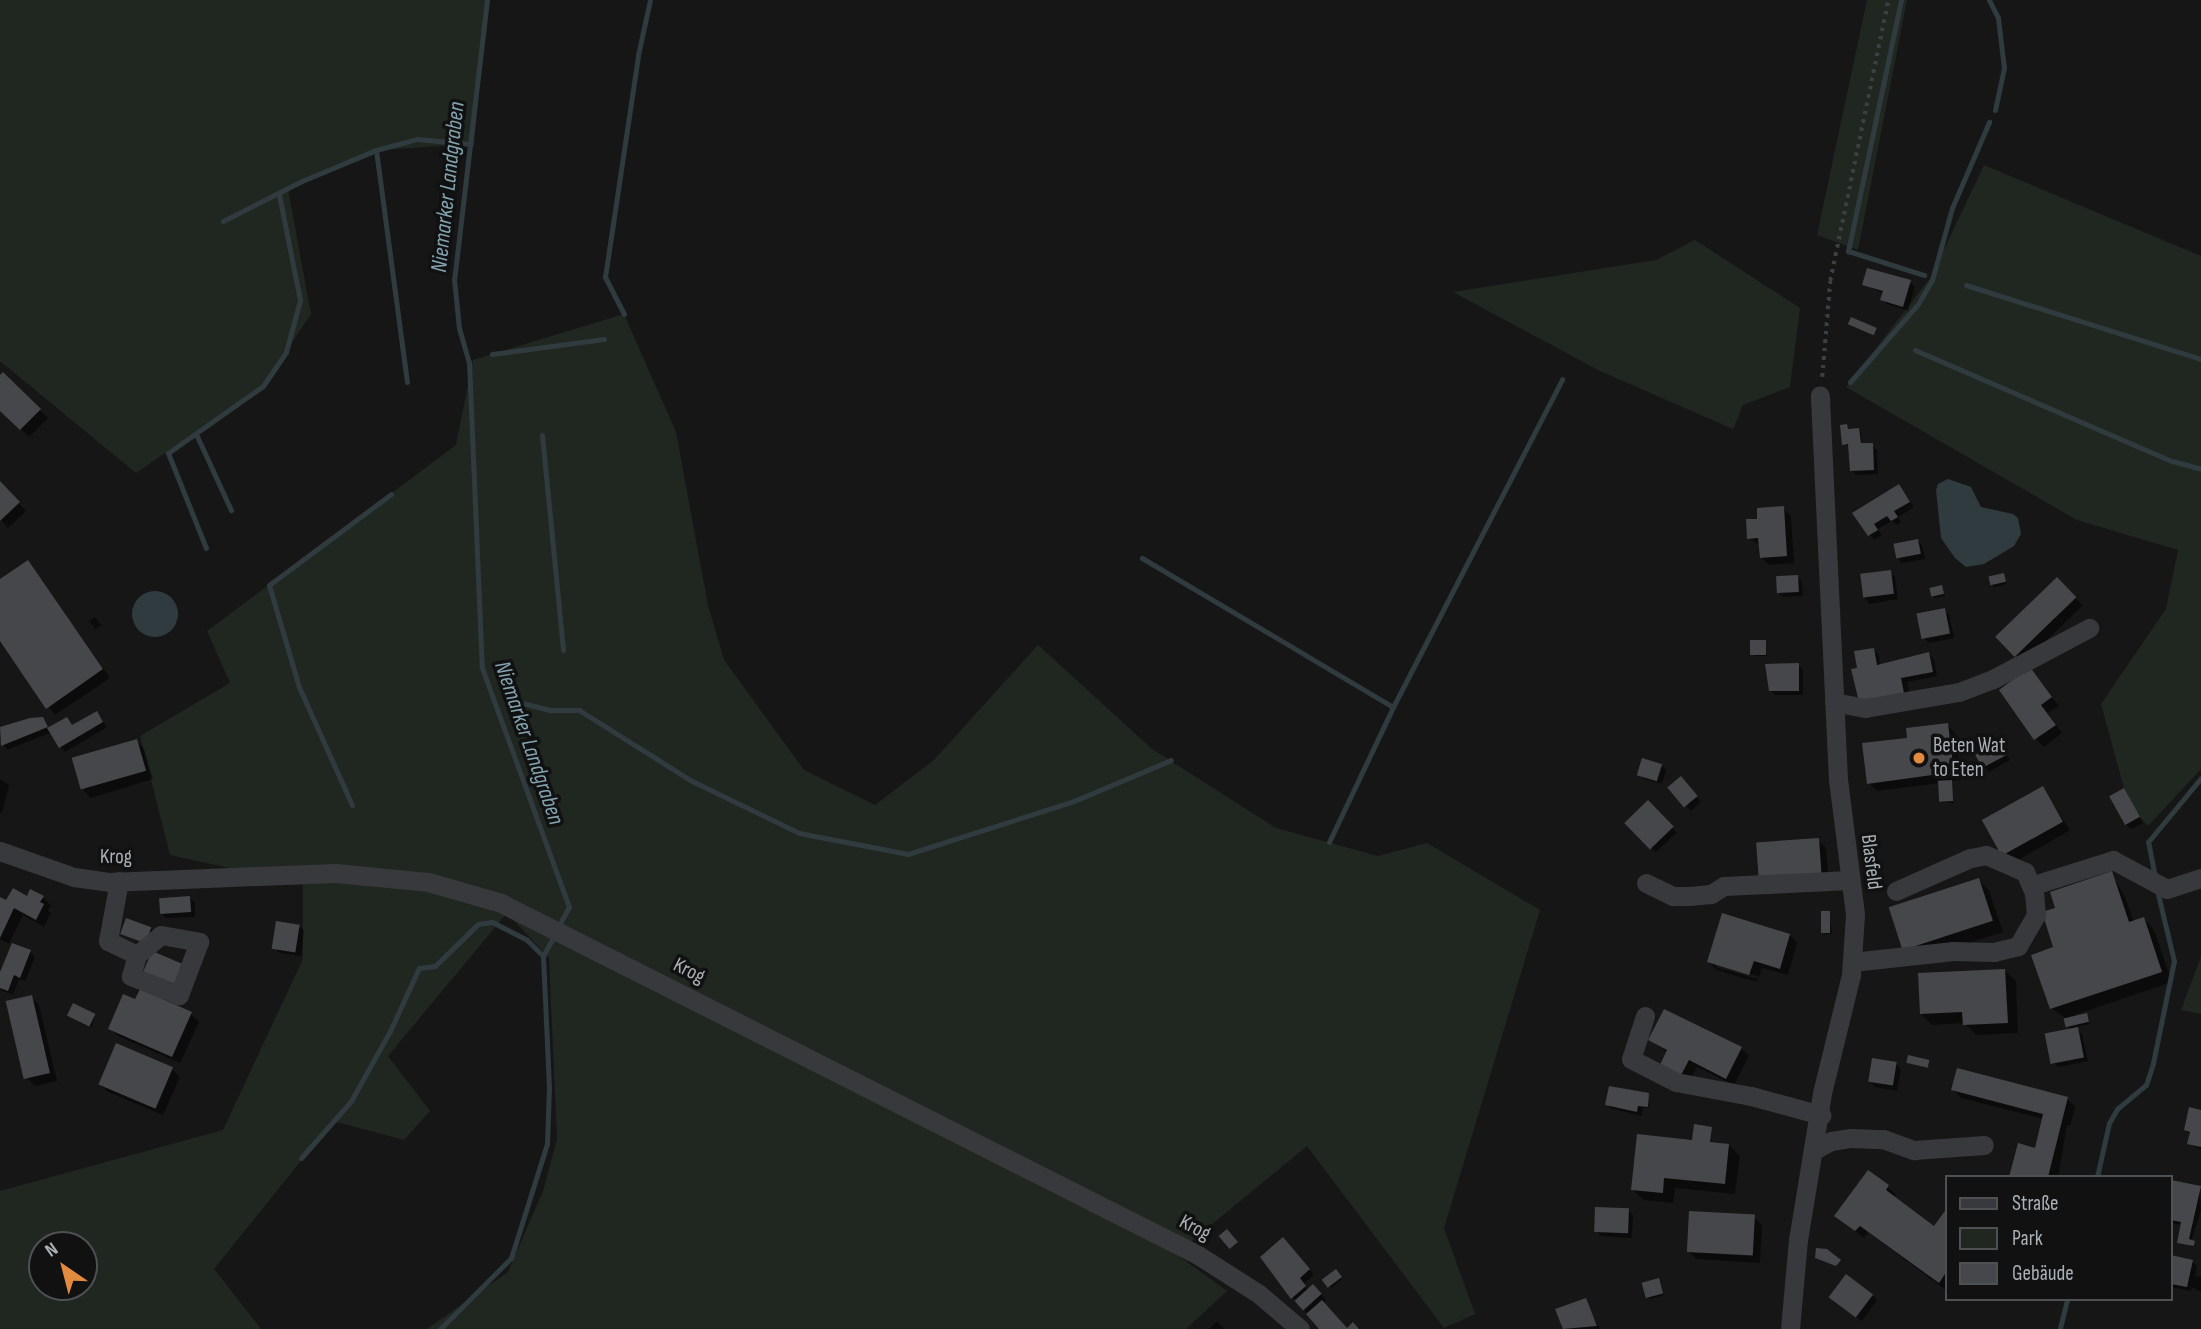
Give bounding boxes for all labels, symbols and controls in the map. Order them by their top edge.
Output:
water label: Niemarker Landgraben [425,100,471,274]
water label: Niemarker Landgraben [488,658,570,828]
place label: Beten Wat to Eten [1933,733,2005,783]
marker: Beten Wat to Eten [1911,750,1927,766]
street label: Blasfeld [1855,833,1887,891]
street label: Krog [100,844,132,870]
street label: Krog [669,952,709,990]
legend [1946,1175,2173,1301]
text: Straße [2012,1191,2058,1216]
street label: Krog [1175,1209,1215,1247]
text: Park [2012,1226,2043,1251]
north arrow [28,1231,98,1301]
text: N [41,1238,63,1262]
text: Gebäude [2012,1261,2074,1286]

